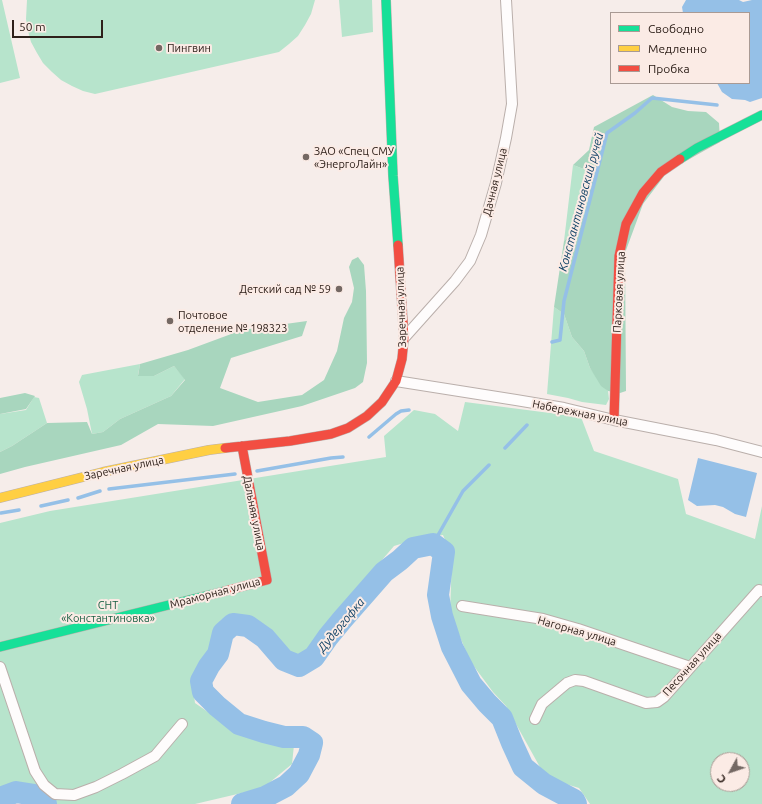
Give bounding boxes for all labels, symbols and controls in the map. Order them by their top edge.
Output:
scale bar [14,12,105,38]
legend [610,12,750,84]
text: 50 m [19,20,46,33]
text: Свободно [648,22,704,35]
place label: Пингвин [167,41,211,55]
text: Медленно [648,42,707,55]
marker: Пингвин [154,43,164,53]
text: Пробка [648,62,690,75]
water label: Константиновский ручей [556,131,606,273]
place label: ЗАО «Спец СМУ «ЭнергоЛайн» [314,144,394,170]
street label: Дачная улица [480,147,510,217]
marker: ЗАО «Спец СМУ «ЭнергоЛайн» [301,152,311,162]
street label: Парковая улица [610,251,628,333]
street label: Заречная улица [393,266,409,348]
place label: Детский сад № 59 [239,282,331,296]
marker: Детский сад № 59 [334,284,344,294]
place label: Почтовое отделение № 198323 [178,308,287,334]
marker: Почтовое отделение № 198323 [165,316,175,326]
street label: Набережная улица [531,397,629,429]
street label: Заречная улица [83,453,165,483]
street label: Дальняя улица [240,474,268,552]
street label: Мраморная улица [168,575,262,611]
water label: Дудергофка [314,595,368,655]
park label: СНТ «Константиновка» [61,598,155,624]
street label: Нагорная улица [536,613,618,649]
street label: Песочная улица [660,629,724,699]
north arrow [710,752,750,792]
text: С [715,773,728,786]

